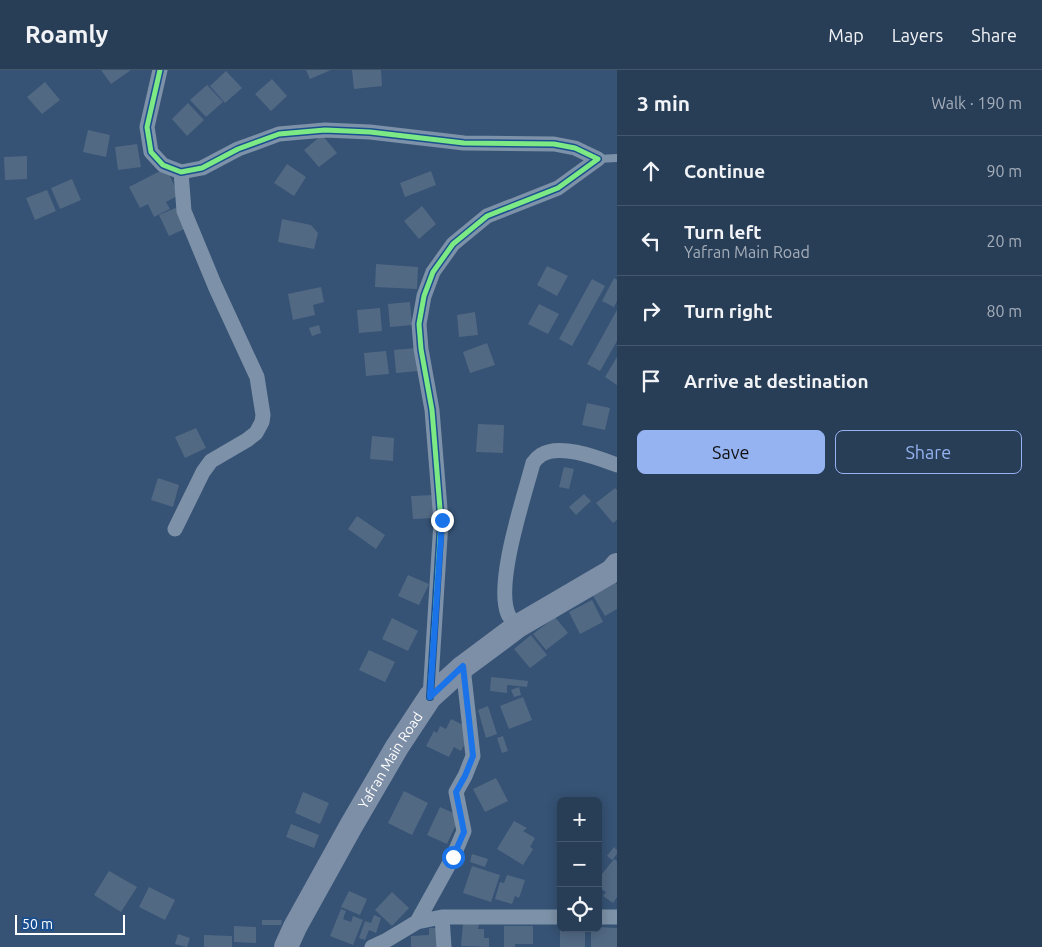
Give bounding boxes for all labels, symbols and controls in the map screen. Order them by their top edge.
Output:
text: Roamly [25,21,108,48]
text: Map [828,25,864,45]
text: Layers [892,25,943,45]
text: Share [971,25,1017,45]
text: 3 min [637,91,690,115]
text: Walk · 190 m [931,94,1022,112]
icon: ahead [637,157,665,185]
text: Continue [684,160,765,182]
text: 90 m [986,162,1022,180]
text: Turn left [684,221,762,243]
icon: left [637,227,665,255]
text: 20 m [986,232,1022,250]
text: Yafran Main Road [684,243,810,261]
icon: right [637,297,665,325]
text: Turn right [684,300,772,322]
text: 80 m [986,302,1022,320]
icon: arrive [637,367,665,395]
text: Arrive at destination [684,370,869,392]
button: Save [637,430,825,474]
button: Share [835,430,1022,474]
route end [431,509,454,532]
street label: Yafran Main Road [355,709,426,811]
map controls [557,797,602,932]
button: + [557,797,602,842]
button: − [557,842,602,887]
route start [442,846,465,869]
button: locate [557,887,602,932]
scale bar [15,912,125,935]
text: 50 m [22,916,53,932]

